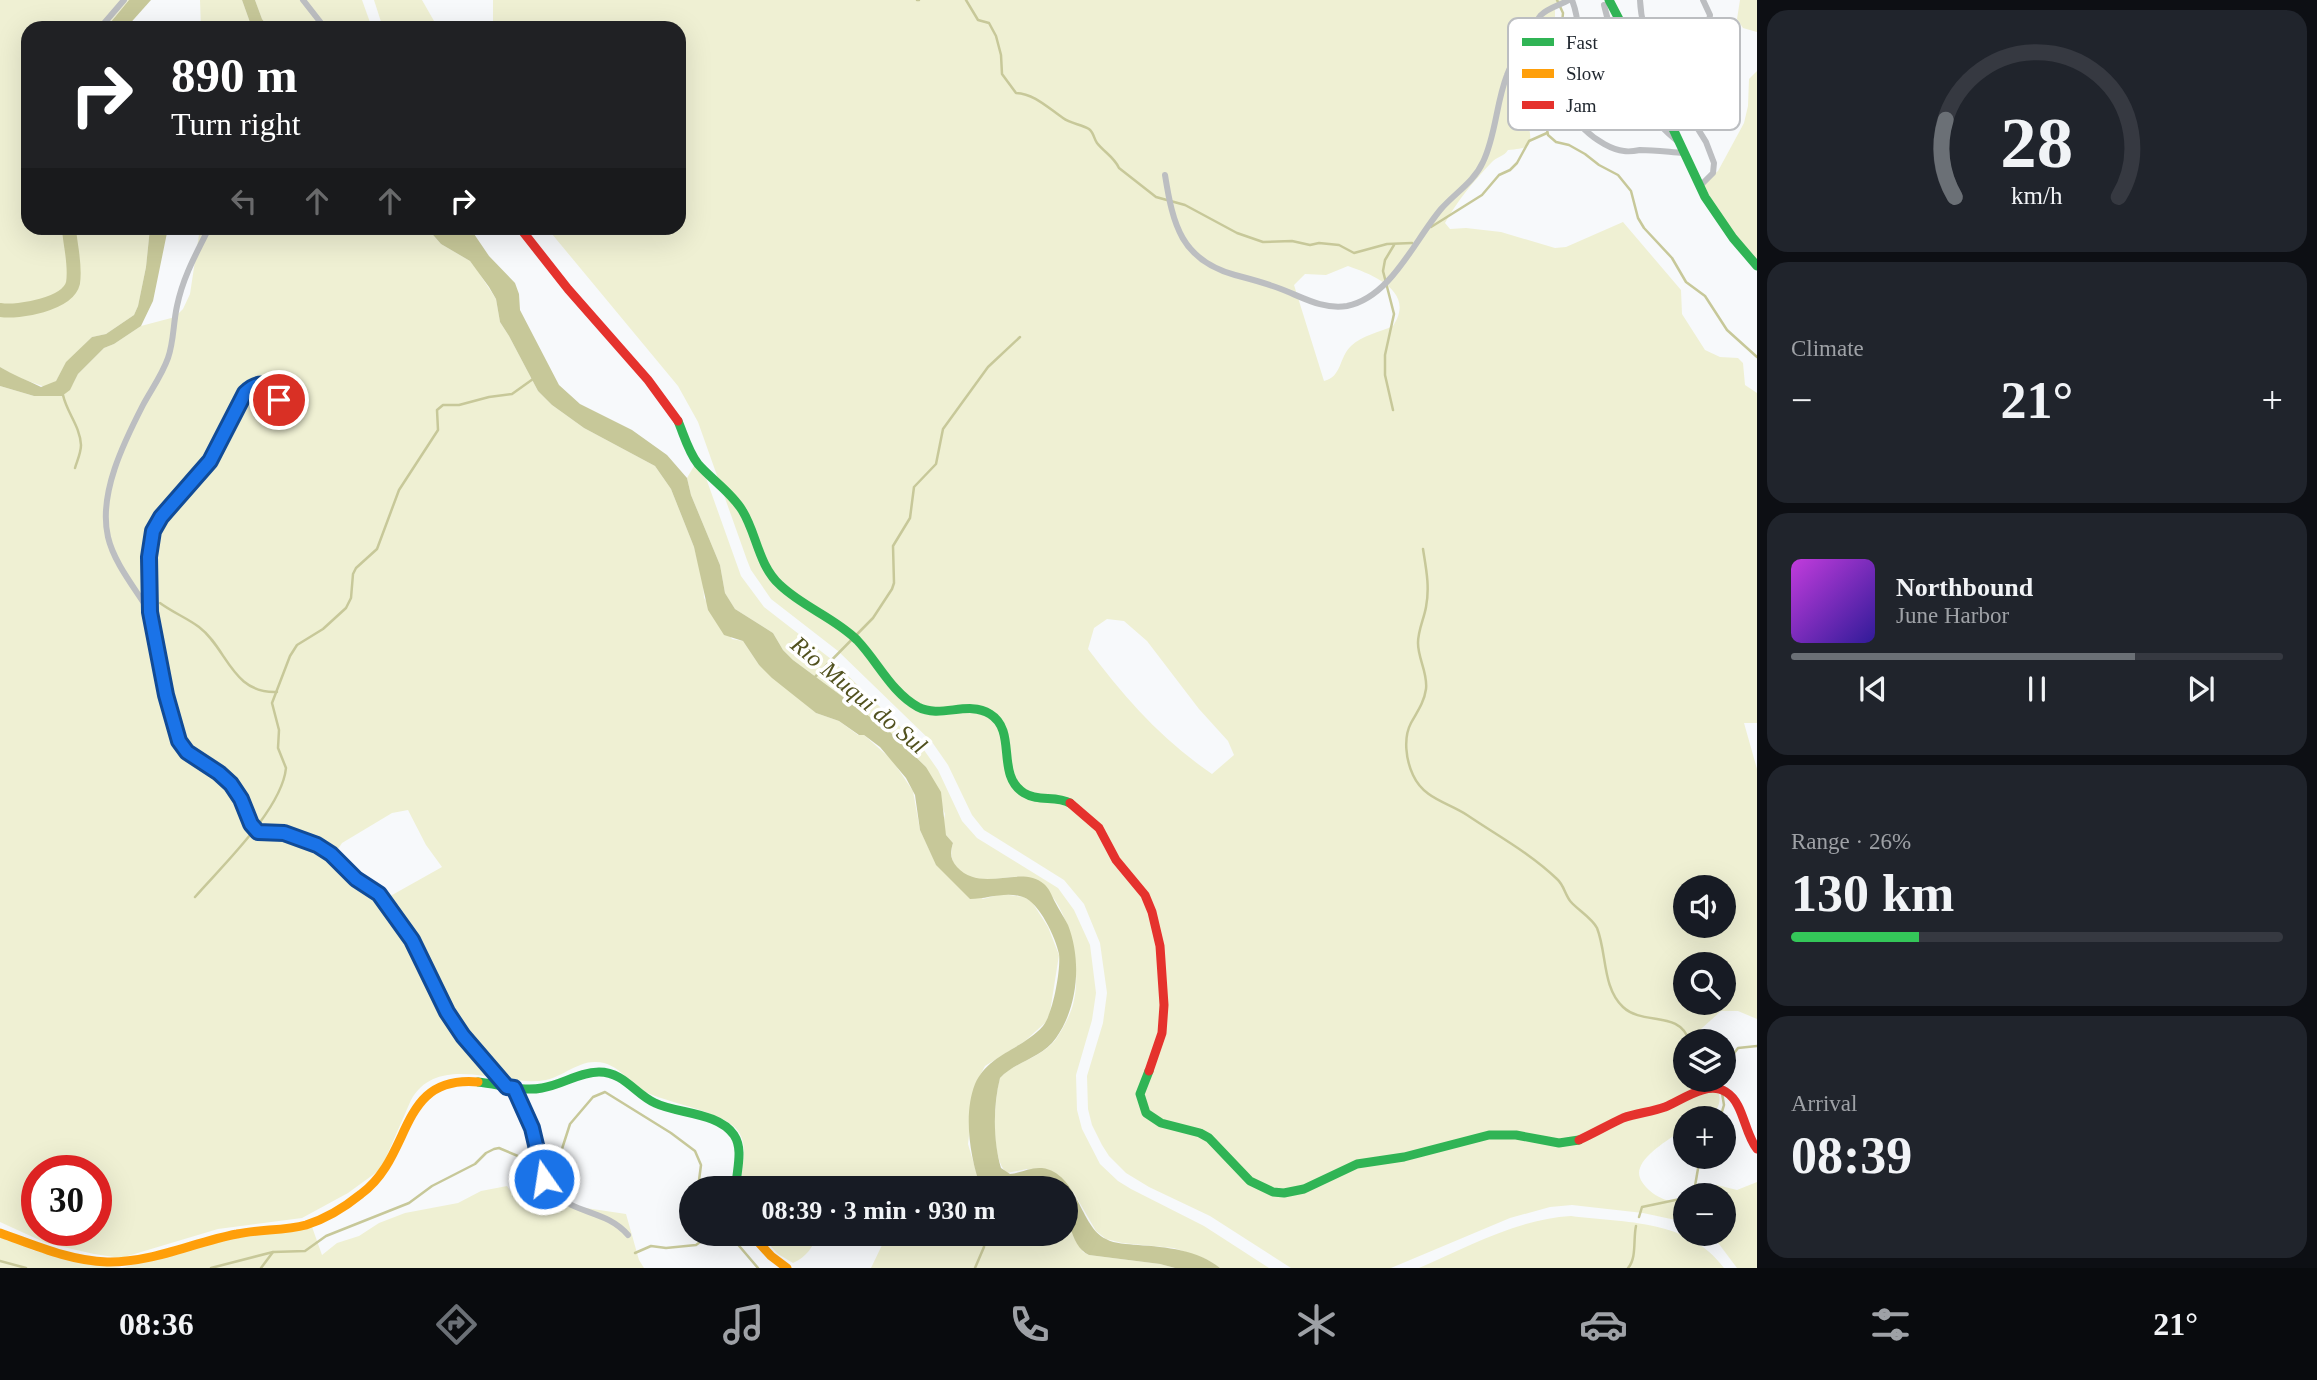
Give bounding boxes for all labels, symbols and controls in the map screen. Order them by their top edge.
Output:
legend [1508,18,1740,130]
text: Fast [1566,32,1598,53]
text: 890 m [171,48,298,103]
icon: right [56,49,147,140]
text: Slow [1566,63,1605,84]
text: Jam [1566,95,1597,116]
text: 28 [2001,102,2073,183]
text: Turn right [171,106,301,142]
icon: left [225,182,263,220]
icon: ahead [298,182,336,220]
icon: ahead [371,182,409,220]
icon: right [444,182,482,220]
text: km/h [2011,182,2063,209]
text: Climate [1791,336,1864,361]
pin [249,370,309,430]
text: 21° [2001,372,2073,429]
text: − [1791,379,1812,421]
text: + [2262,379,2283,421]
icon: arrive [260,381,298,419]
text: Northbound [1896,573,2033,602]
text: June Harbor [1896,603,2009,628]
water label: Rio Muqui do Sul [785,630,932,759]
icon: previous [1854,670,1892,708]
icon: pause [2018,670,2056,708]
icon: next [2182,670,2220,708]
text: Range · 26% [1791,829,1911,854]
text: 130 km [1791,865,1954,922]
map controls [1673,875,1736,1246]
button: sound [1673,875,1736,938]
button: search [1673,952,1736,1015]
button: layers [1673,1029,1736,1092]
text: Arrival [1791,1091,1857,1116]
button: + [1673,1106,1736,1169]
text: 08:39 [1791,1127,1912,1184]
position arrow [507,1142,581,1216]
speed limit sign: 30 [21,1155,112,1246]
button: − [1673,1183,1736,1246]
text: 08:39 · 3 min · 930 m [762,1196,996,1225]
icon: directions [432,1300,481,1349]
icon: music [719,1300,768,1349]
icon: phone [1005,1300,1054,1349]
icon: climate [1292,1300,1341,1349]
icon: car [1579,1300,1628,1349]
icon: filters [1866,1300,1915,1349]
text: 08:36 [119,1306,194,1342]
text: 21° [2153,1306,2198,1342]

